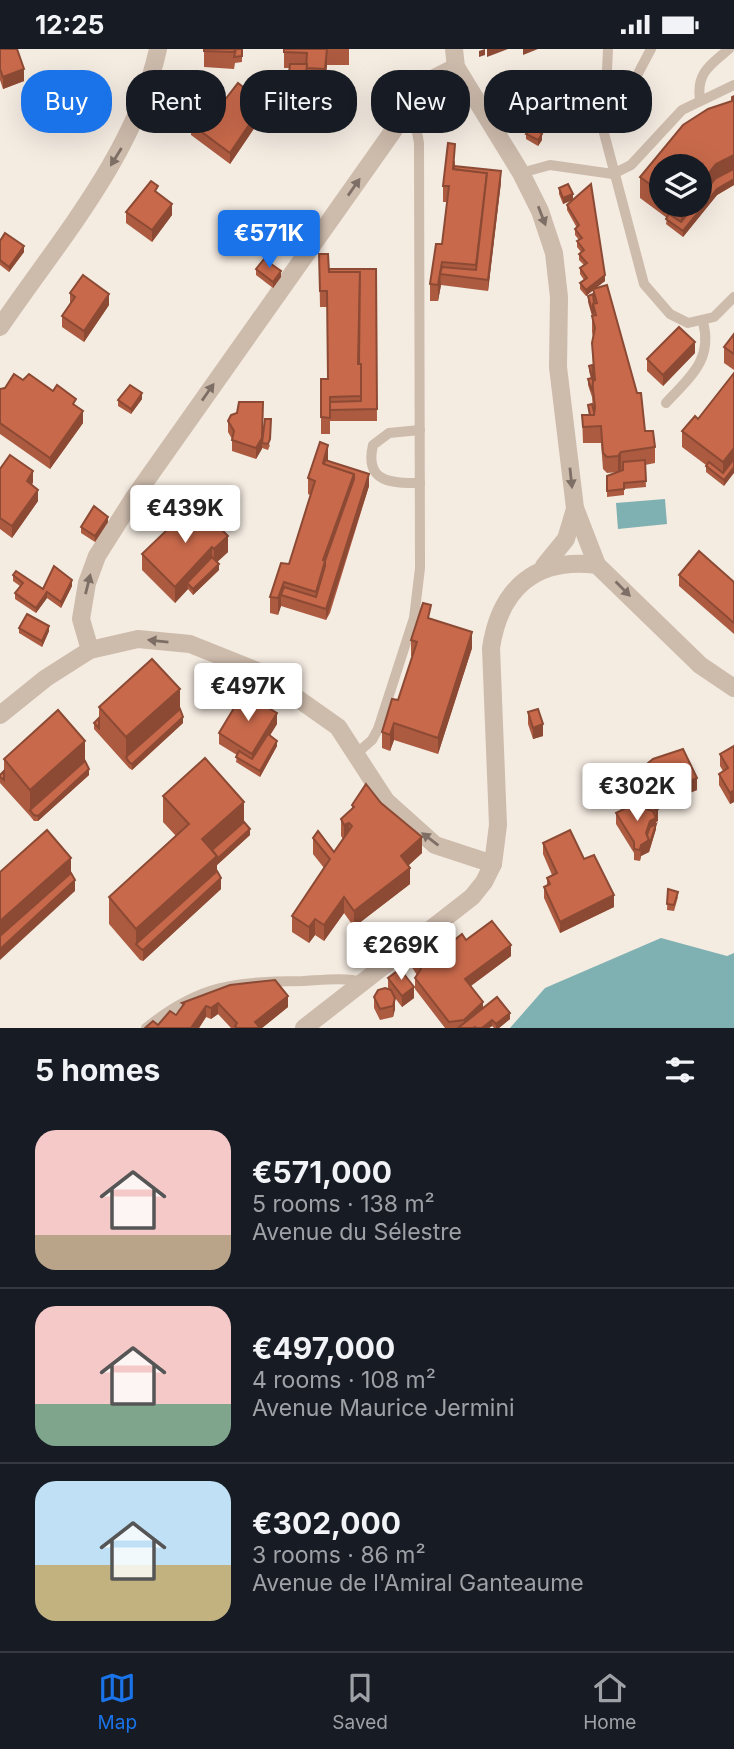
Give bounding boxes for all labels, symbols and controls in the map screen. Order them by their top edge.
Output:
text: 12:25 [35,9,104,40]
chip: Buy [21,70,112,133]
chip: Rent [126,70,226,133]
chip: Filters [240,70,357,133]
chip: New [371,70,470,133]
chip: Apartment [484,70,652,133]
one-way arrow [109,148,122,167]
map controls [649,154,712,217]
button: layers [649,154,712,217]
one-way arrow [347,178,361,196]
one-way arrow [536,206,547,227]
pin: €571K [220,211,318,270]
text: €571K [234,219,304,247]
one-way arrow [201,383,215,401]
one-way arrow [566,467,577,489]
pin: €439K [136,485,234,545]
text: €439K [146,494,224,522]
one-way arrow [83,573,94,595]
one-way arrow [615,580,631,597]
one-way arrow [146,635,168,646]
pin: €497K [199,663,297,723]
text: €497K [210,672,286,700]
pin: €302K [588,763,686,823]
text: €302K [598,772,676,800]
one-way arrow [421,833,439,847]
pin: €269K [352,923,450,982]
text: €269K [363,931,439,959]
icon: filters [661,1051,699,1089]
text: 5 homes [35,1052,160,1088]
text: €571,000 [252,1154,392,1190]
icon: home [91,1158,175,1242]
text: 5 rooms · 138 m² [252,1190,435,1218]
text: Avenue du Sélestre [252,1218,462,1246]
text: €497,000 [252,1330,395,1366]
icon: home [91,1334,175,1418]
text: 4 rooms · 108 m² [252,1366,436,1394]
text: Avenue Maurice Jermini [252,1394,515,1422]
text: €302,000 [252,1505,401,1541]
icon: home [91,1509,175,1593]
text: 3 rooms · 86 m² [252,1541,426,1569]
text: Avenue de l'Amiral Ganteaume [252,1569,584,1597]
tab: Map [98,1669,137,1734]
tab: Saved [332,1669,388,1734]
tab: Home [583,1669,636,1734]

